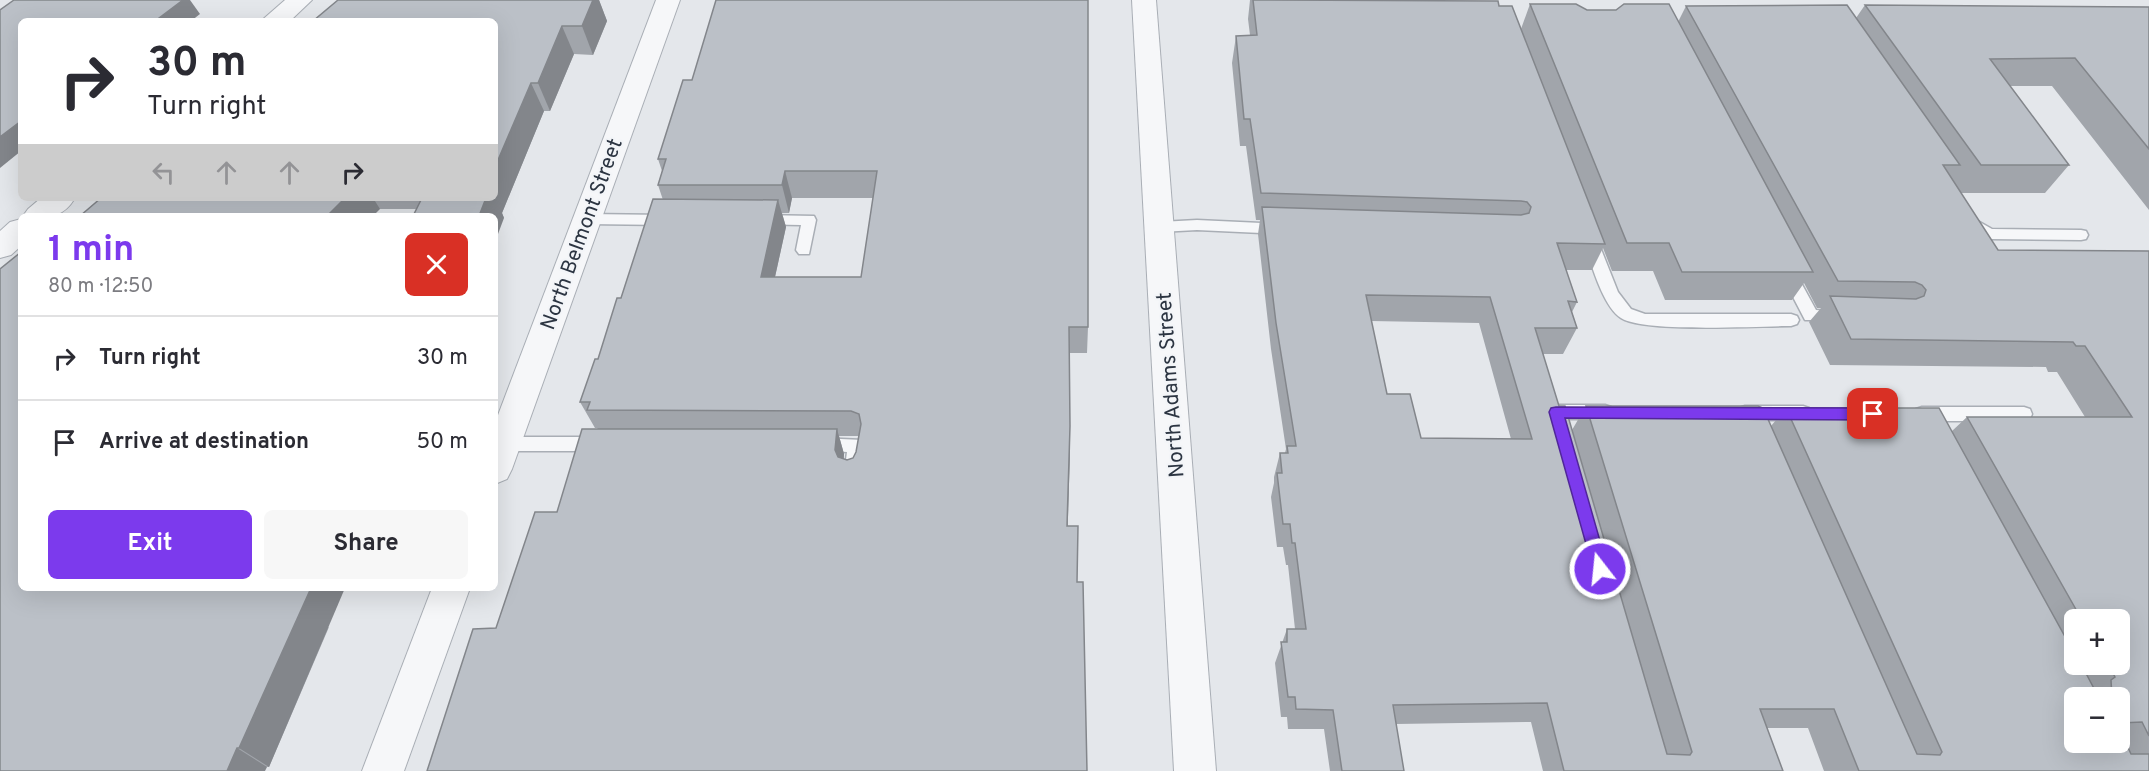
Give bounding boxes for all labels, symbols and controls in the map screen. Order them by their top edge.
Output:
text: 30 m [147,38,246,91]
icon: right [48,42,126,120]
text: Turn right [147,90,266,124]
street label: North Belmont Street [535,135,630,334]
icon: left [147,156,180,189]
icon: ahead [210,156,243,189]
icon: ahead [273,156,306,189]
icon: right [336,156,369,189]
text: 1 min [48,228,134,274]
button: close [405,233,468,296]
text: 80 m · 12:50 [48,274,153,300]
street label: North Adams Street [1152,291,1191,479]
icon: right [48,342,81,375]
text: Turn right [99,345,201,372]
text: 30 m [417,345,468,372]
pin [1847,388,1898,439]
icon: arrive [1856,397,1889,430]
icon: arrive [48,426,81,459]
text: Arrive at destination [99,429,309,456]
text: 50 m [416,429,468,456]
button: Exit [48,510,252,579]
button: Share [264,510,468,579]
position arrow [1568,537,1632,601]
map controls [2064,609,2130,753]
button: + [2064,609,2130,675]
button: − [2064,687,2130,753]

